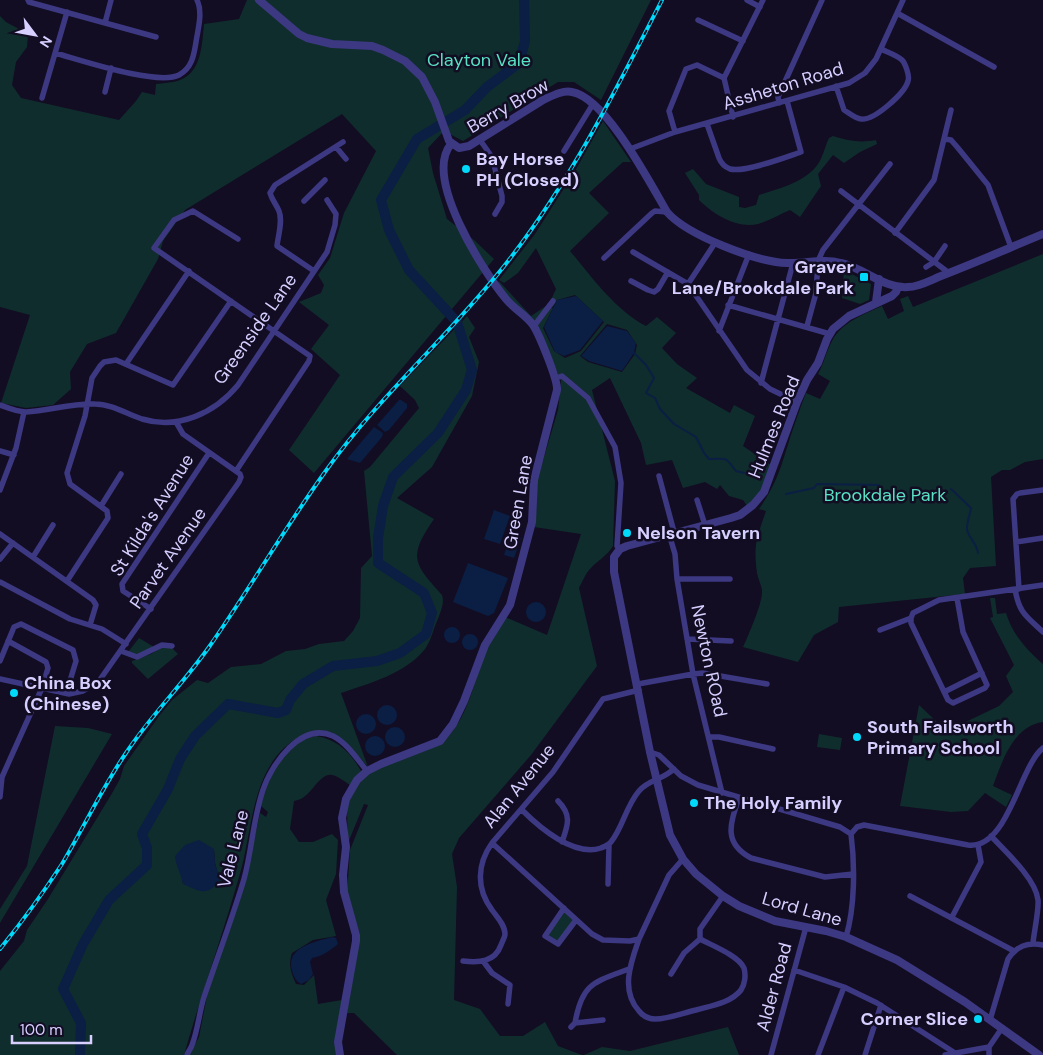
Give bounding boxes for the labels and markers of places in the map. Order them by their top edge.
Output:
place label: Bay Horse PH (Closed) [476,147,579,192]
marker: Bay Horse PH (Closed) [460,163,472,175]
place label: Graver Lane/Brookdale Park [672,255,855,300]
marker: Graver Lane/Brookdale Park [858,271,870,283]
place label: Nelson Tavern [637,521,760,545]
marker: Nelson Tavern [621,527,633,539]
place label: China Box (Chinese) [24,671,112,716]
marker: China Box (Chinese) [8,687,20,699]
place label: South Failsworth Primary School [867,715,1014,760]
marker: South Failsworth Primary School [851,731,863,743]
place label: The Holy Family [704,791,842,815]
marker: The Holy Family [688,797,700,809]
place label: Corner Slice [860,1007,968,1031]
marker: Corner Slice [972,1013,984,1025]

